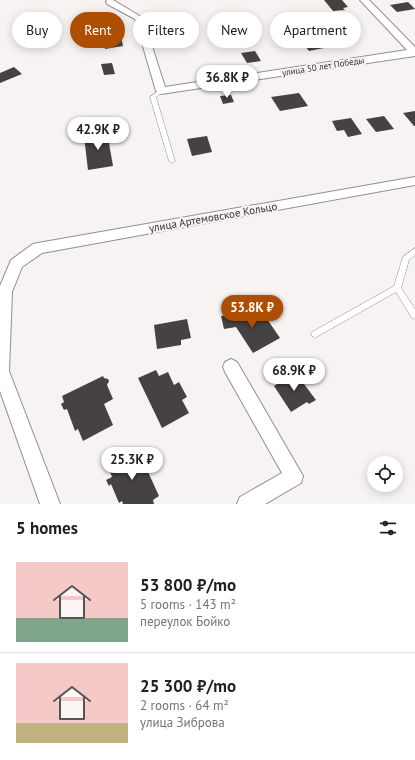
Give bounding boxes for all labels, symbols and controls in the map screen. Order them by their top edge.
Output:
chip: Buy [12,12,62,48]
chip: Rent [70,12,125,48]
chip: Filters [133,12,199,48]
chip: New [207,12,262,48]
chip: Apartment [270,12,361,48]
street label: улица 50 лет Победы [281,54,365,78]
pin: 36.8K ₽ [190,65,264,99]
text: 36.8K ₽ [205,69,249,86]
pin: 42.9K ₽ [61,117,135,151]
text: 42.9K ₽ [76,121,120,138]
street label: улица Артемовское Кольцо [148,199,278,235]
pin: 53.8K ₽ [215,295,289,329]
text: 53.8K ₽ [230,299,274,316]
pin: 68.9K ₽ [257,358,331,392]
text: 68.9K ₽ [272,362,316,379]
pin: 25.3K ₽ [95,447,169,481]
text: 25.3K ₽ [110,451,154,468]
map controls [367,456,403,492]
button: locate [367,456,403,492]
text: 5 homes [16,517,78,539]
icon: filters [377,517,399,539]
text: 53 800 ₽/mo [140,574,236,596]
icon: home [48,578,96,626]
text: 5 rooms · 143 m² [140,596,236,613]
text: переулок Бойко [140,613,230,630]
text: 25 300 ₽/mo [140,675,236,697]
icon: home [48,679,96,727]
text: 2 rooms · 64 m² [140,697,229,714]
text: улица Зиброва [140,714,225,731]

